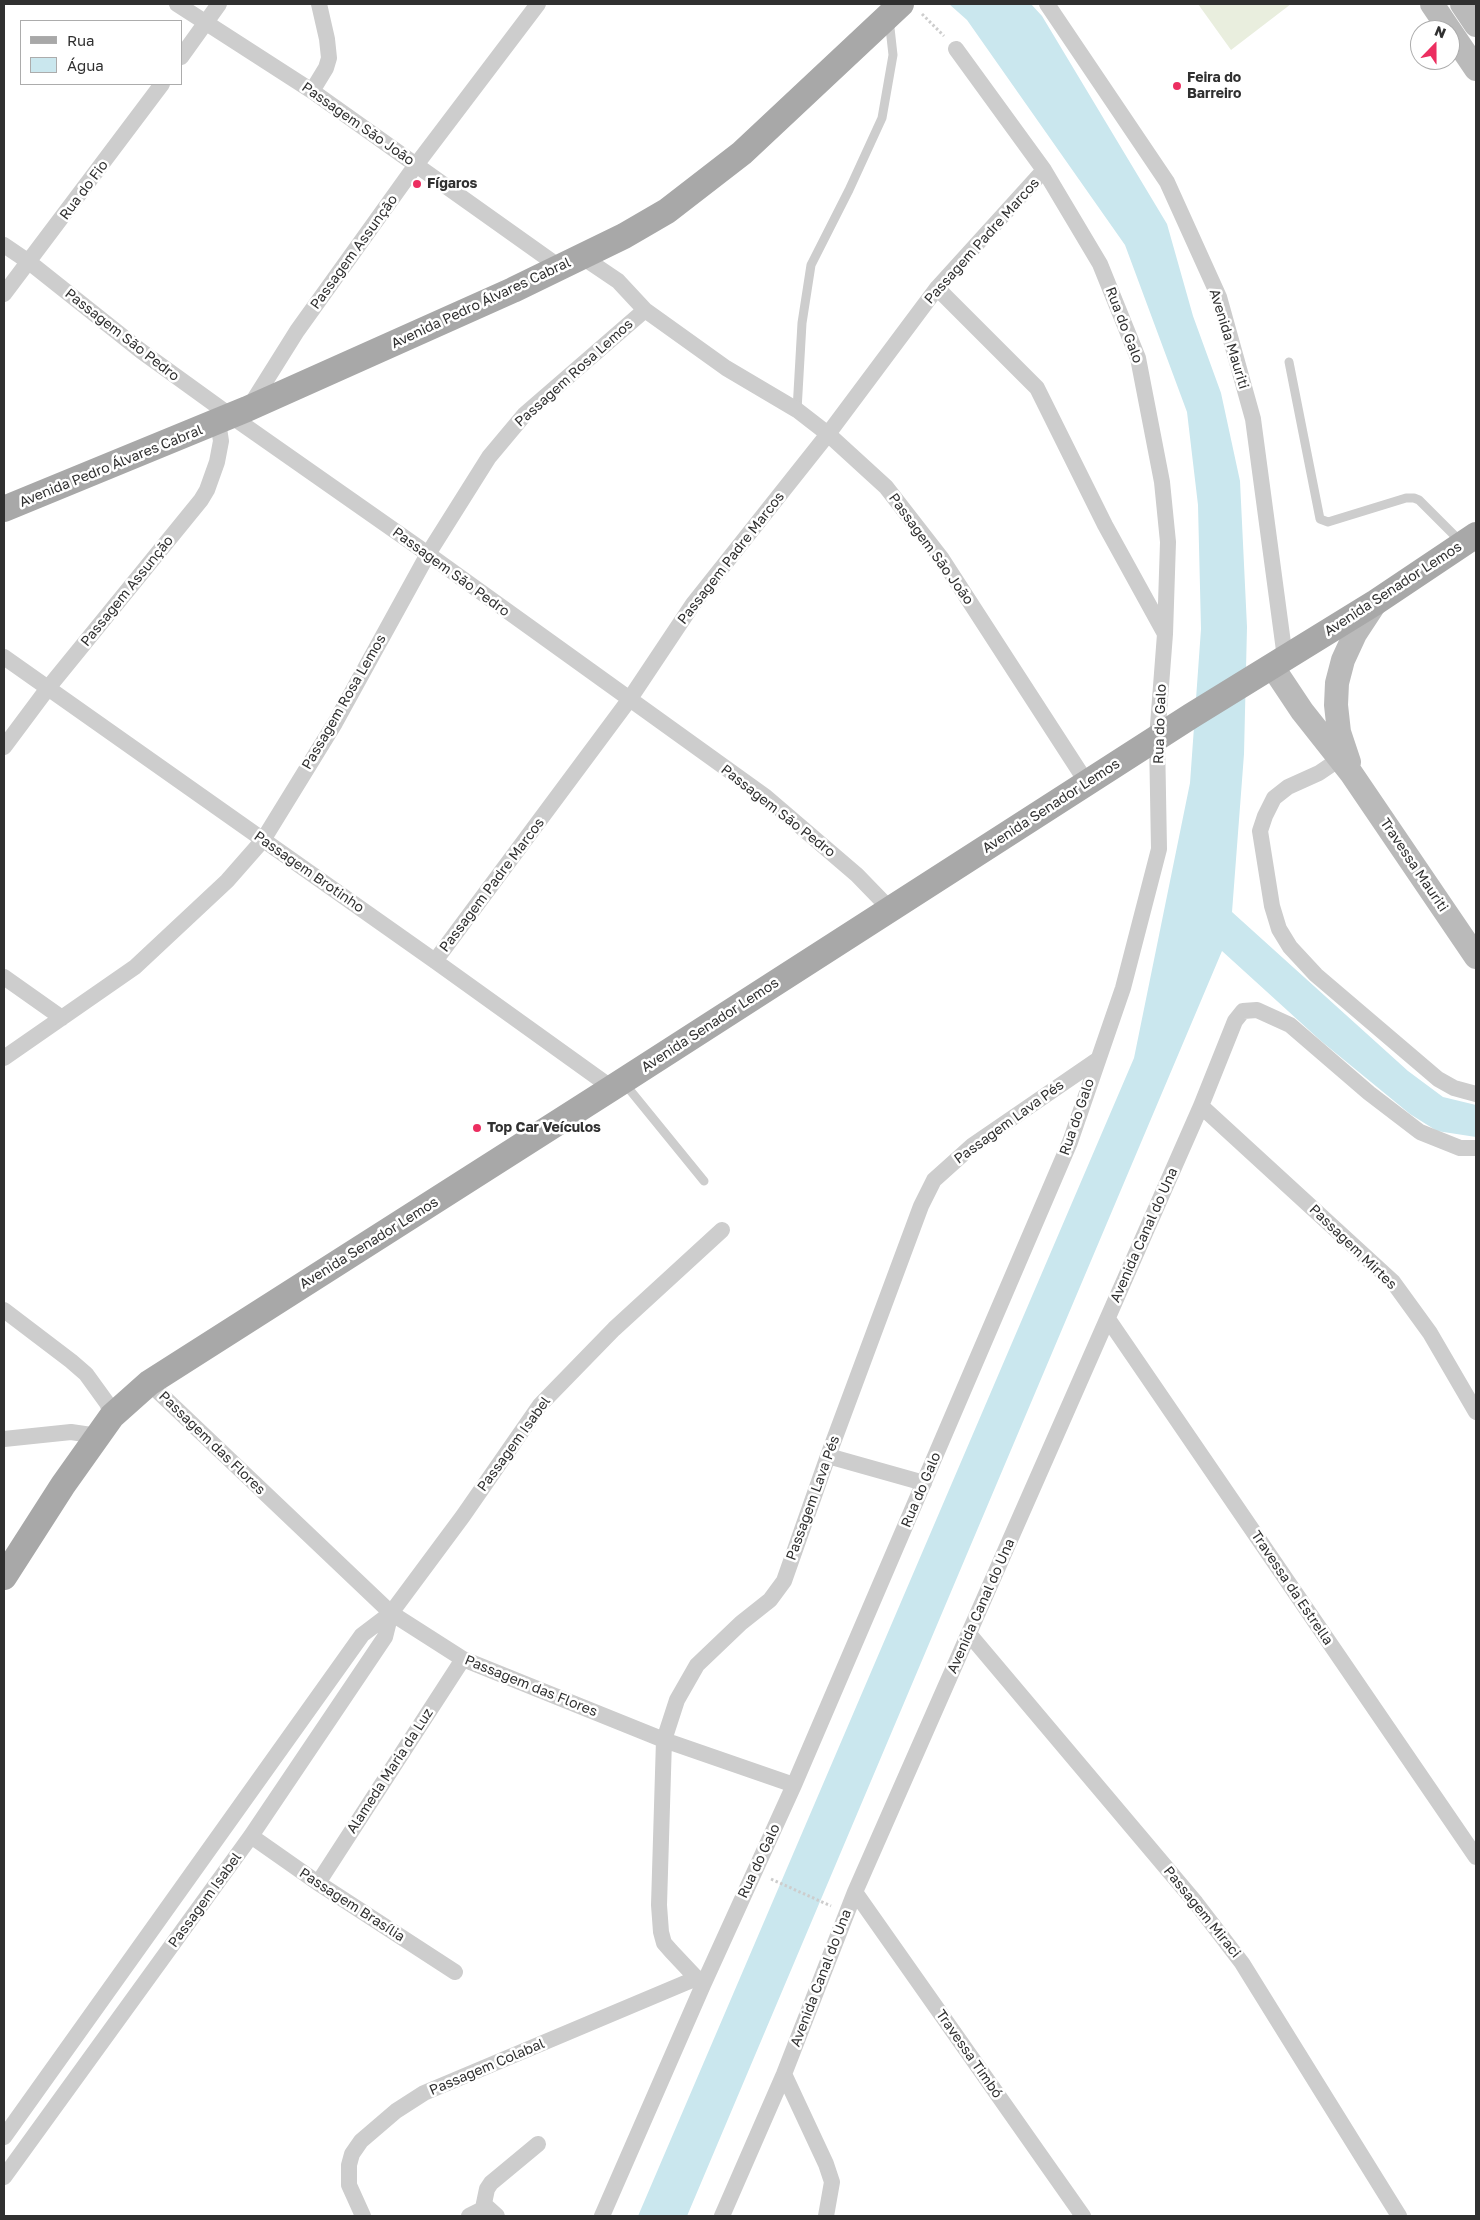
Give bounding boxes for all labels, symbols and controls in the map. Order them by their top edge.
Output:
legend [20,20,182,85]
north arrow [1410,20,1460,70]
text: N [1432,22,1449,41]
text: Rua [67,31,94,49]
text: Água [67,56,104,74]
place label: Feira do Barreiro [1187,70,1241,102]
street label: Passagem São João [298,79,418,169]
marker: Feira do Barreiro [1171,80,1183,92]
street label: Rua do Fio [56,157,112,223]
street label: Passagem Padre Marcos [921,175,1043,307]
place label: Fígaros [427,176,477,192]
marker: Fígaros [411,178,423,190]
street label: Passagem Assunção [307,191,401,313]
street label: Avenida Pedro Álvares Cabral [388,254,574,352]
street label: Passagem São Pedro [61,285,183,385]
street label: Rua do Galo [1102,285,1146,365]
street label: Avenida Mauriti [1206,287,1252,391]
street label: Passagem Rosa Lemos [511,316,637,430]
street label: Avenida Pedro Álvares Cabral [17,421,205,511]
street label: Passagem Padre Marcos [674,488,788,628]
street label: Passagem São João [885,490,977,608]
street label: Passagem São Pedro [389,524,513,620]
street label: Passagem Assunção [77,532,177,650]
street label: Avenida Senador Lemos [1321,538,1465,640]
street label: Passagem Rosa Lemos [298,632,390,772]
street label: Rua do Galo [1150,684,1170,764]
street label: Avenida Senador Lemos [979,755,1123,857]
street label: Passagem São Pedro [717,761,839,861]
street label: Passagem Padre Marcos [436,815,548,955]
street label: Travessa Mauriti [1376,815,1452,915]
street label: Passagem Brotinho [251,828,367,916]
street label: Avenida Senador Lemos [638,974,782,1076]
street label: Rua do Galo [1056,1076,1098,1158]
street label: Passagem Lava Pés [951,1077,1067,1167]
place label: Top Car Veículos [487,1120,601,1136]
marker: Top Car Veículos [471,1122,483,1134]
street label: Avenida Canal do Una [1107,1165,1181,1305]
street label: Avenida Senador Lemos [297,1193,441,1293]
street label: Passagem Mirtes [1306,1201,1400,1293]
street label: Passagem das Flores [155,1388,269,1498]
street label: Passagem Isabel [474,1393,554,1495]
street label: Passagem Lava Pés [783,1433,843,1563]
street label: Rua do Galo [898,1450,944,1530]
street label: Travessa da Estrella [1248,1528,1336,1648]
street label: Avenida Canal do Una [944,1536,1018,1676]
street label: Passagem das Flores [462,1652,600,1720]
street label: Alameda Maria da Luz [343,1705,437,1837]
street label: Rua do Galo [734,1821,784,1901]
street label: Passagem Isabel [165,1849,245,1951]
street label: Passagem Miraci [1160,1863,1244,1961]
street label: Passagem Brasília [296,1865,408,1945]
street label: Avenida Canal do Una [787,1907,855,2049]
street label: Travessa Timbó [932,2007,1006,2101]
street label: Passagem Colabal [427,2035,547,2099]

